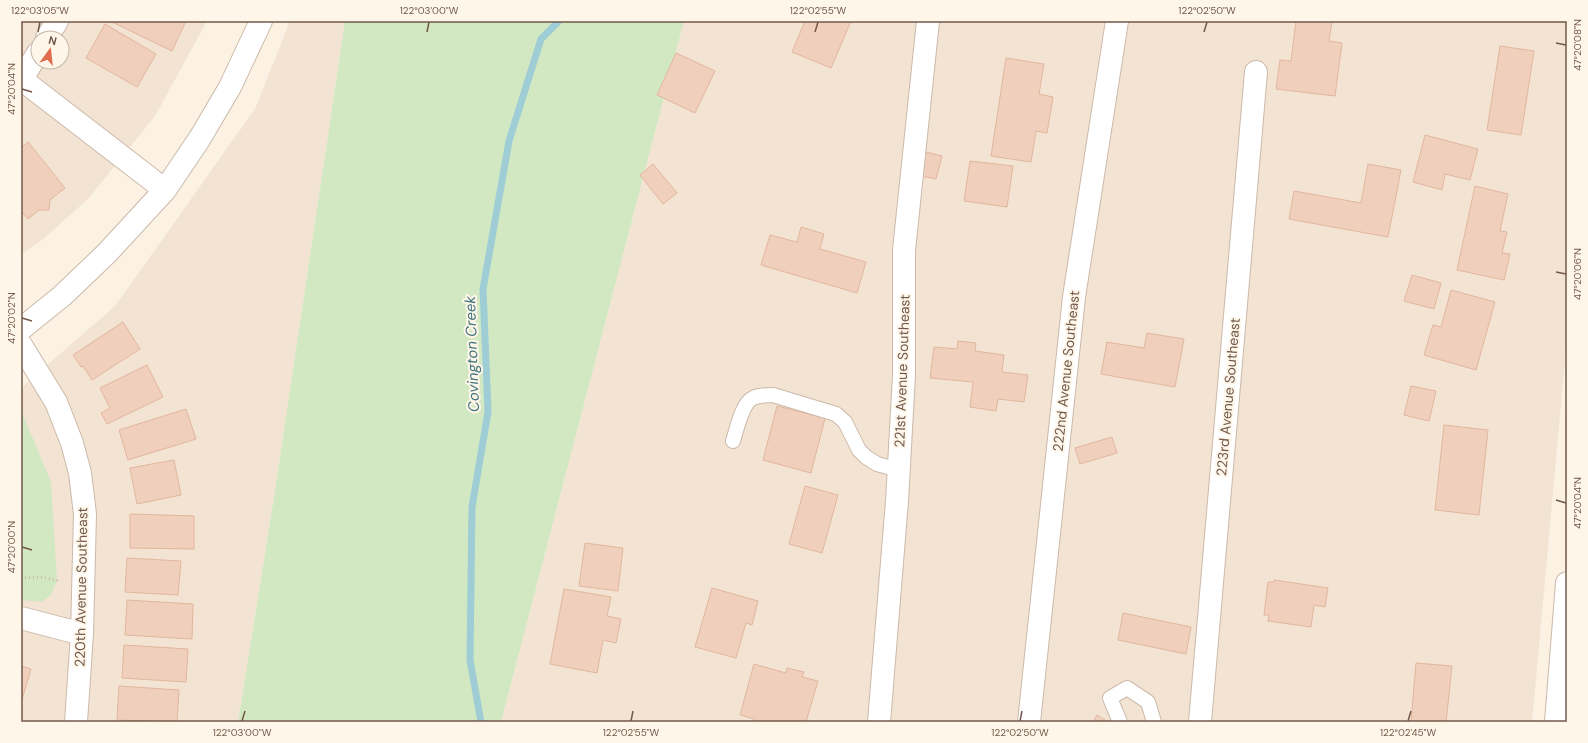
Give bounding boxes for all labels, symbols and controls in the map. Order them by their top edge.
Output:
text: 122°03'05"W [11,4,69,17]
text: 122°03'00"W [400,4,459,17]
text: 122°02'55"W [790,4,847,17]
text: 122°02'50"W [1178,4,1236,17]
text: 47°20'08"N [1571,19,1584,71]
north arrow [30,30,70,70]
text: N [47,33,58,48]
text: 47°20'04"N [5,63,18,115]
text: 47°20'06"N [1571,248,1584,300]
street label: 222nd Avenue Southeast [1049,290,1083,452]
text: 47°20'02"N [5,292,18,344]
street label: 221st Avenue Southeast [890,294,914,448]
water label: Covington Creek [460,295,484,412]
street label: 223rd Avenue Southeast [1212,317,1244,477]
text: 47°20'04"N [1571,477,1584,529]
street label: 220th Avenue Southeast [71,507,91,667]
text: 47°20'00"N [5,521,18,573]
text: 122°03'00"W [213,726,272,739]
text: 122°02'55"W [603,726,660,739]
text: 122°02'50"W [991,726,1049,739]
text: 122°02'45"W [1380,726,1436,739]

